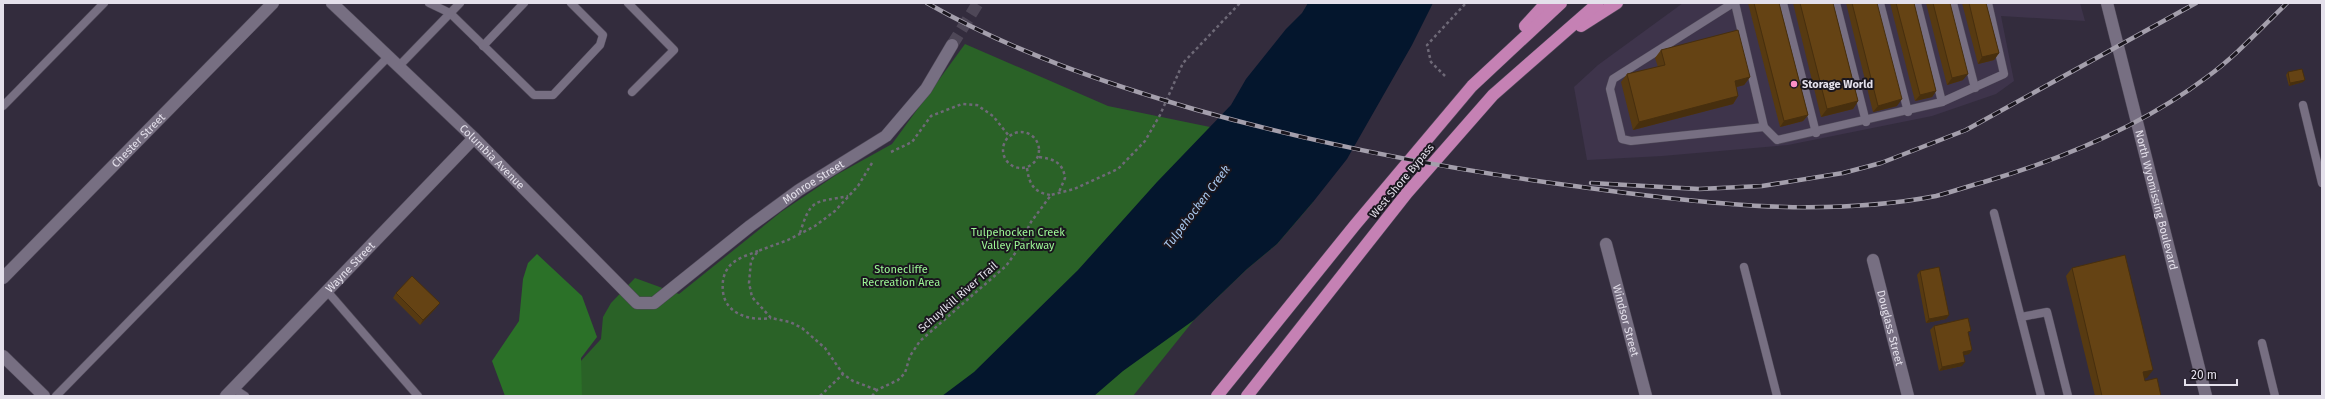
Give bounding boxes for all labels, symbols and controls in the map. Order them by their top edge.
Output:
place label: Storage World [1802,78,1873,91]
marker: Storage World [1789,79,1799,89]
street label: Chester Street [109,111,168,170]
street label: Columbia Avenue [457,121,527,192]
street label: North Wyomissing Boulevard [2133,129,2180,271]
street label: West Shore Bypass [1367,141,1437,221]
street label: Monroe Street [780,157,846,207]
water label: Tulpehocken Creek [1161,162,1233,252]
park label: Tulpehocken Creek Valley Parkway [971,226,1065,252]
street label: Wayne Street [323,239,377,295]
street label: Schuylkill River Trail [916,259,1000,335]
park label: Stonecliffe Recreation Area [862,263,940,289]
street label: Windsor Street [1610,283,1642,358]
street label: Douglass Street [1874,289,1906,367]
scale bar [2185,361,2237,387]
text: 20 m [2191,368,2217,382]

